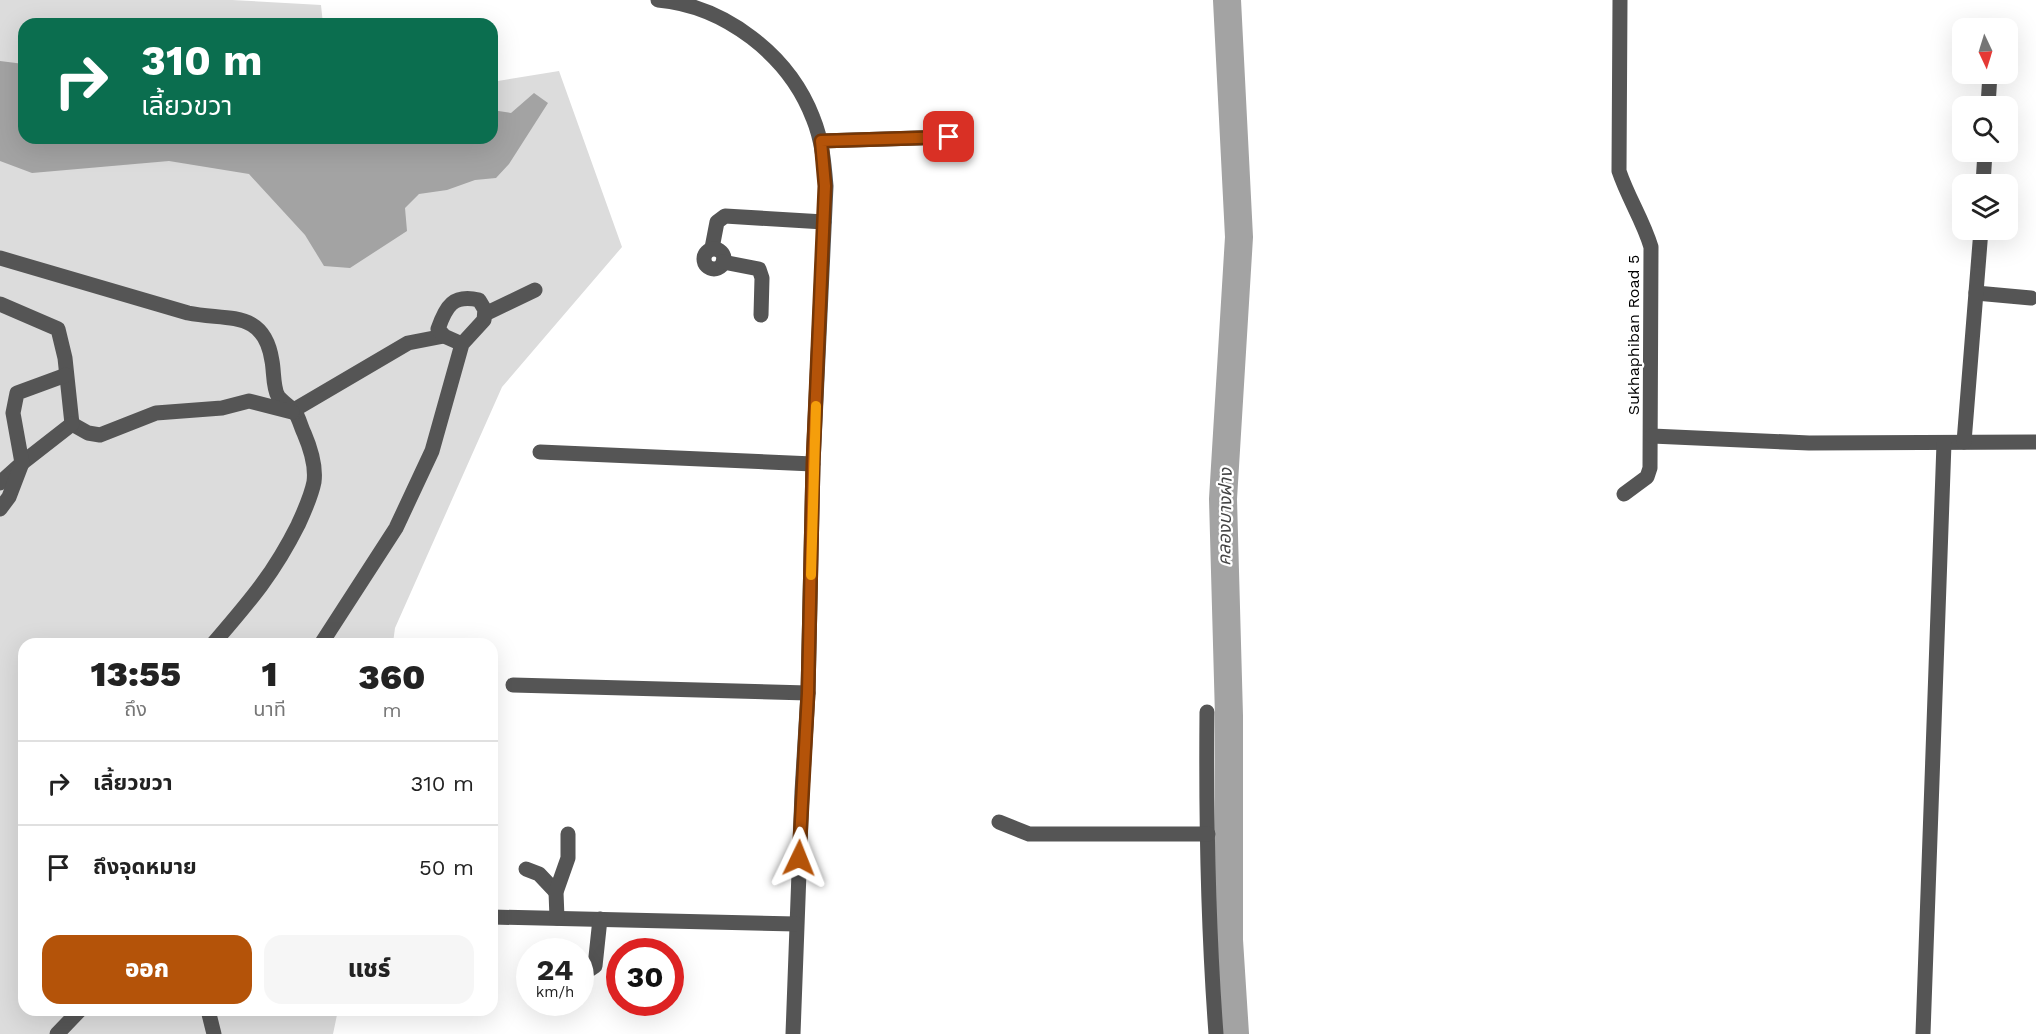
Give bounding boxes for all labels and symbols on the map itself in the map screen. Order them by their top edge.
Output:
north arrow [1952,18,2018,84]
pin [923,111,974,162]
street label: Sukhaphiban Road 5 [1624,255,1643,415]
water label: คลองบางฝาง [1213,467,1236,566]
position arrow [767,826,831,890]
speed limit sign: 30 [606,938,684,1016]

